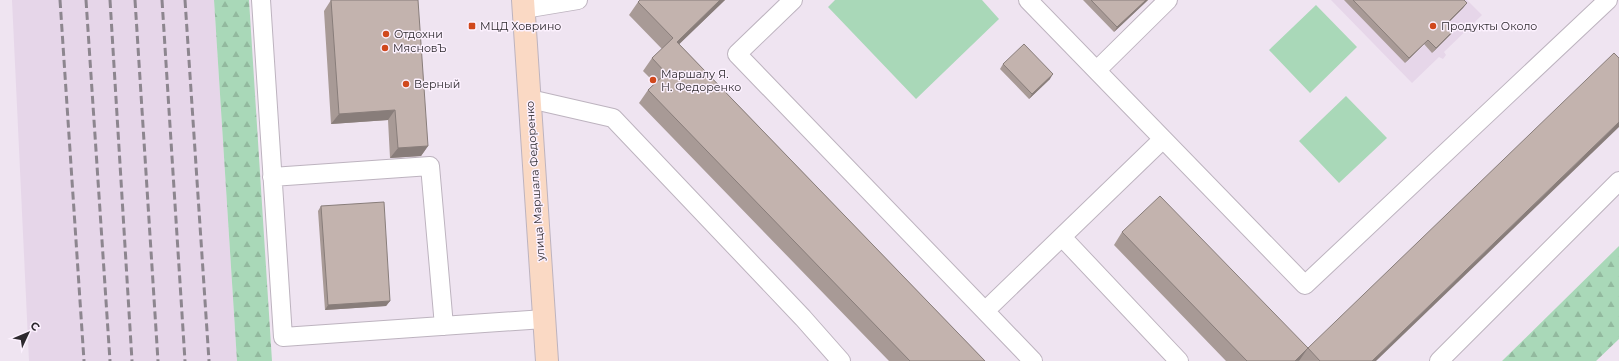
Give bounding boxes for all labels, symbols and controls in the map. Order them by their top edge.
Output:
place label: МЦД Ховрино [480,19,561,33]
place label: Продукты Около [1441,19,1537,33]
marker: МЦД Ховрино [467,21,477,31]
marker: Продукты Около [1428,21,1438,31]
place label: Отдохни [394,27,443,41]
marker: Отдохни [381,29,391,39]
place label: МясновЪ [393,41,447,55]
marker: МясновЪ [380,43,390,53]
place label: Маршалу Я. Н. Федоренко [661,67,741,94]
marker: Маршалу Я. Н. Федоренко [648,75,658,85]
place label: Верный [414,77,460,91]
marker: Верный [401,79,411,89]
street label: улица Маршала Федоренко [522,100,548,263]
north arrow [8,313,48,353]
text: С [27,318,43,334]

